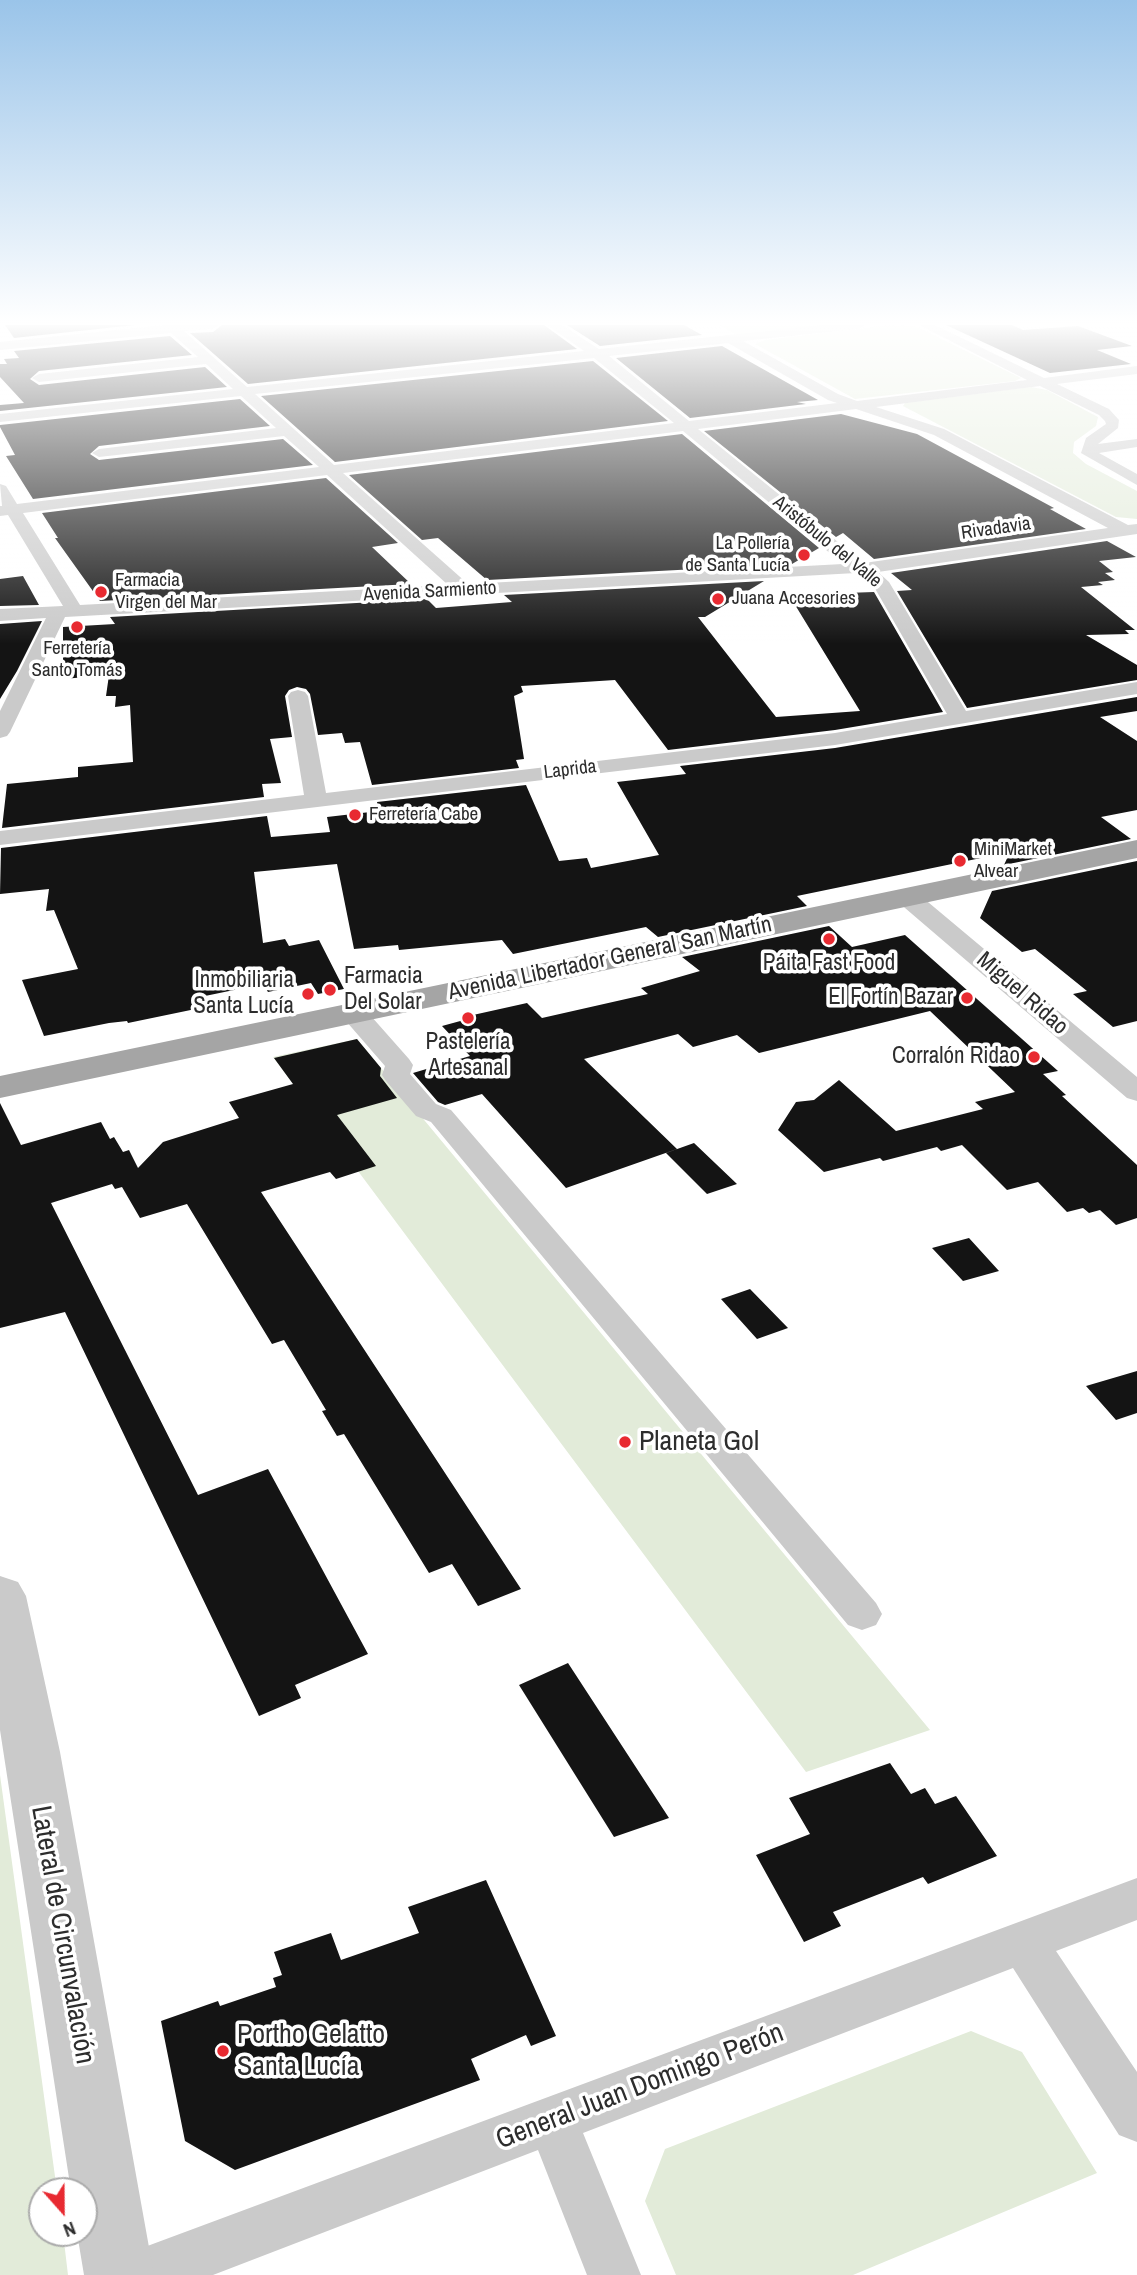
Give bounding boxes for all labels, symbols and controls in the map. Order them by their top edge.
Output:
street label: Aristóbulo del Valle [768,491,886,593]
street label: Rivadavia [960,513,1032,545]
place label: La Pollería de Santa Lucía [685,533,790,577]
marker: La Pollería de Santa Lucía [796,547,812,563]
place label: Farmacia Virgen del Mar [115,570,217,614]
street label: Avenida Sarmiento [363,577,497,607]
marker: Farmacia Virgen del Mar [93,584,109,600]
place label: Juana Accesories [732,588,856,610]
marker: Juana Accesories [710,591,726,607]
marker: Ferretería Santo Tomás [69,619,85,635]
place label: Ferretería Santo Tomás [32,638,122,682]
street label: Laprida [542,755,598,785]
place label: Ferretería Cabe [369,804,478,826]
marker: Ferretería Cabe [347,807,363,823]
place label: MiniMarket Alvear [974,839,1052,883]
marker: MiniMarket Alvear [952,853,968,869]
street label: Avenida Libertador General San Martín [446,911,774,1007]
marker: Páita Fast Food [821,931,837,947]
street label: Miguel Ridao [971,947,1073,1041]
place label: Páita Fast Food [763,950,895,978]
place label: Farmacia Del Solar [344,963,423,1017]
place label: Inmobiliaria Santa Lucía [193,967,294,1021]
marker: Farmacia Del Solar [322,982,338,998]
place label: El Fortín Bazar [828,984,953,1012]
marker: Inmobiliaria Santa Lucía [300,986,316,1002]
marker: El Fortín Bazar [959,990,975,1006]
marker: Pastelería Artesanal [460,1010,476,1026]
place label: Pastelería Artesanal [426,1029,510,1083]
place label: Corralón Ridao [892,1043,1020,1071]
marker: Corralón Ridao [1026,1049,1042,1065]
place label: Planeta Gol [639,1425,759,1459]
marker: Planeta Gol [617,1434,633,1450]
street label: Lateral de Circunvalación [23,1803,101,2067]
street label: General Juan Domingo Perón [492,2017,788,2157]
place label: Portho Gelatto Santa Lucía [237,2018,385,2084]
marker: Portho Gelatto Santa Lucía [215,2043,231,2059]
north arrow [28,2177,98,2247]
text: N [60,2216,80,2244]

